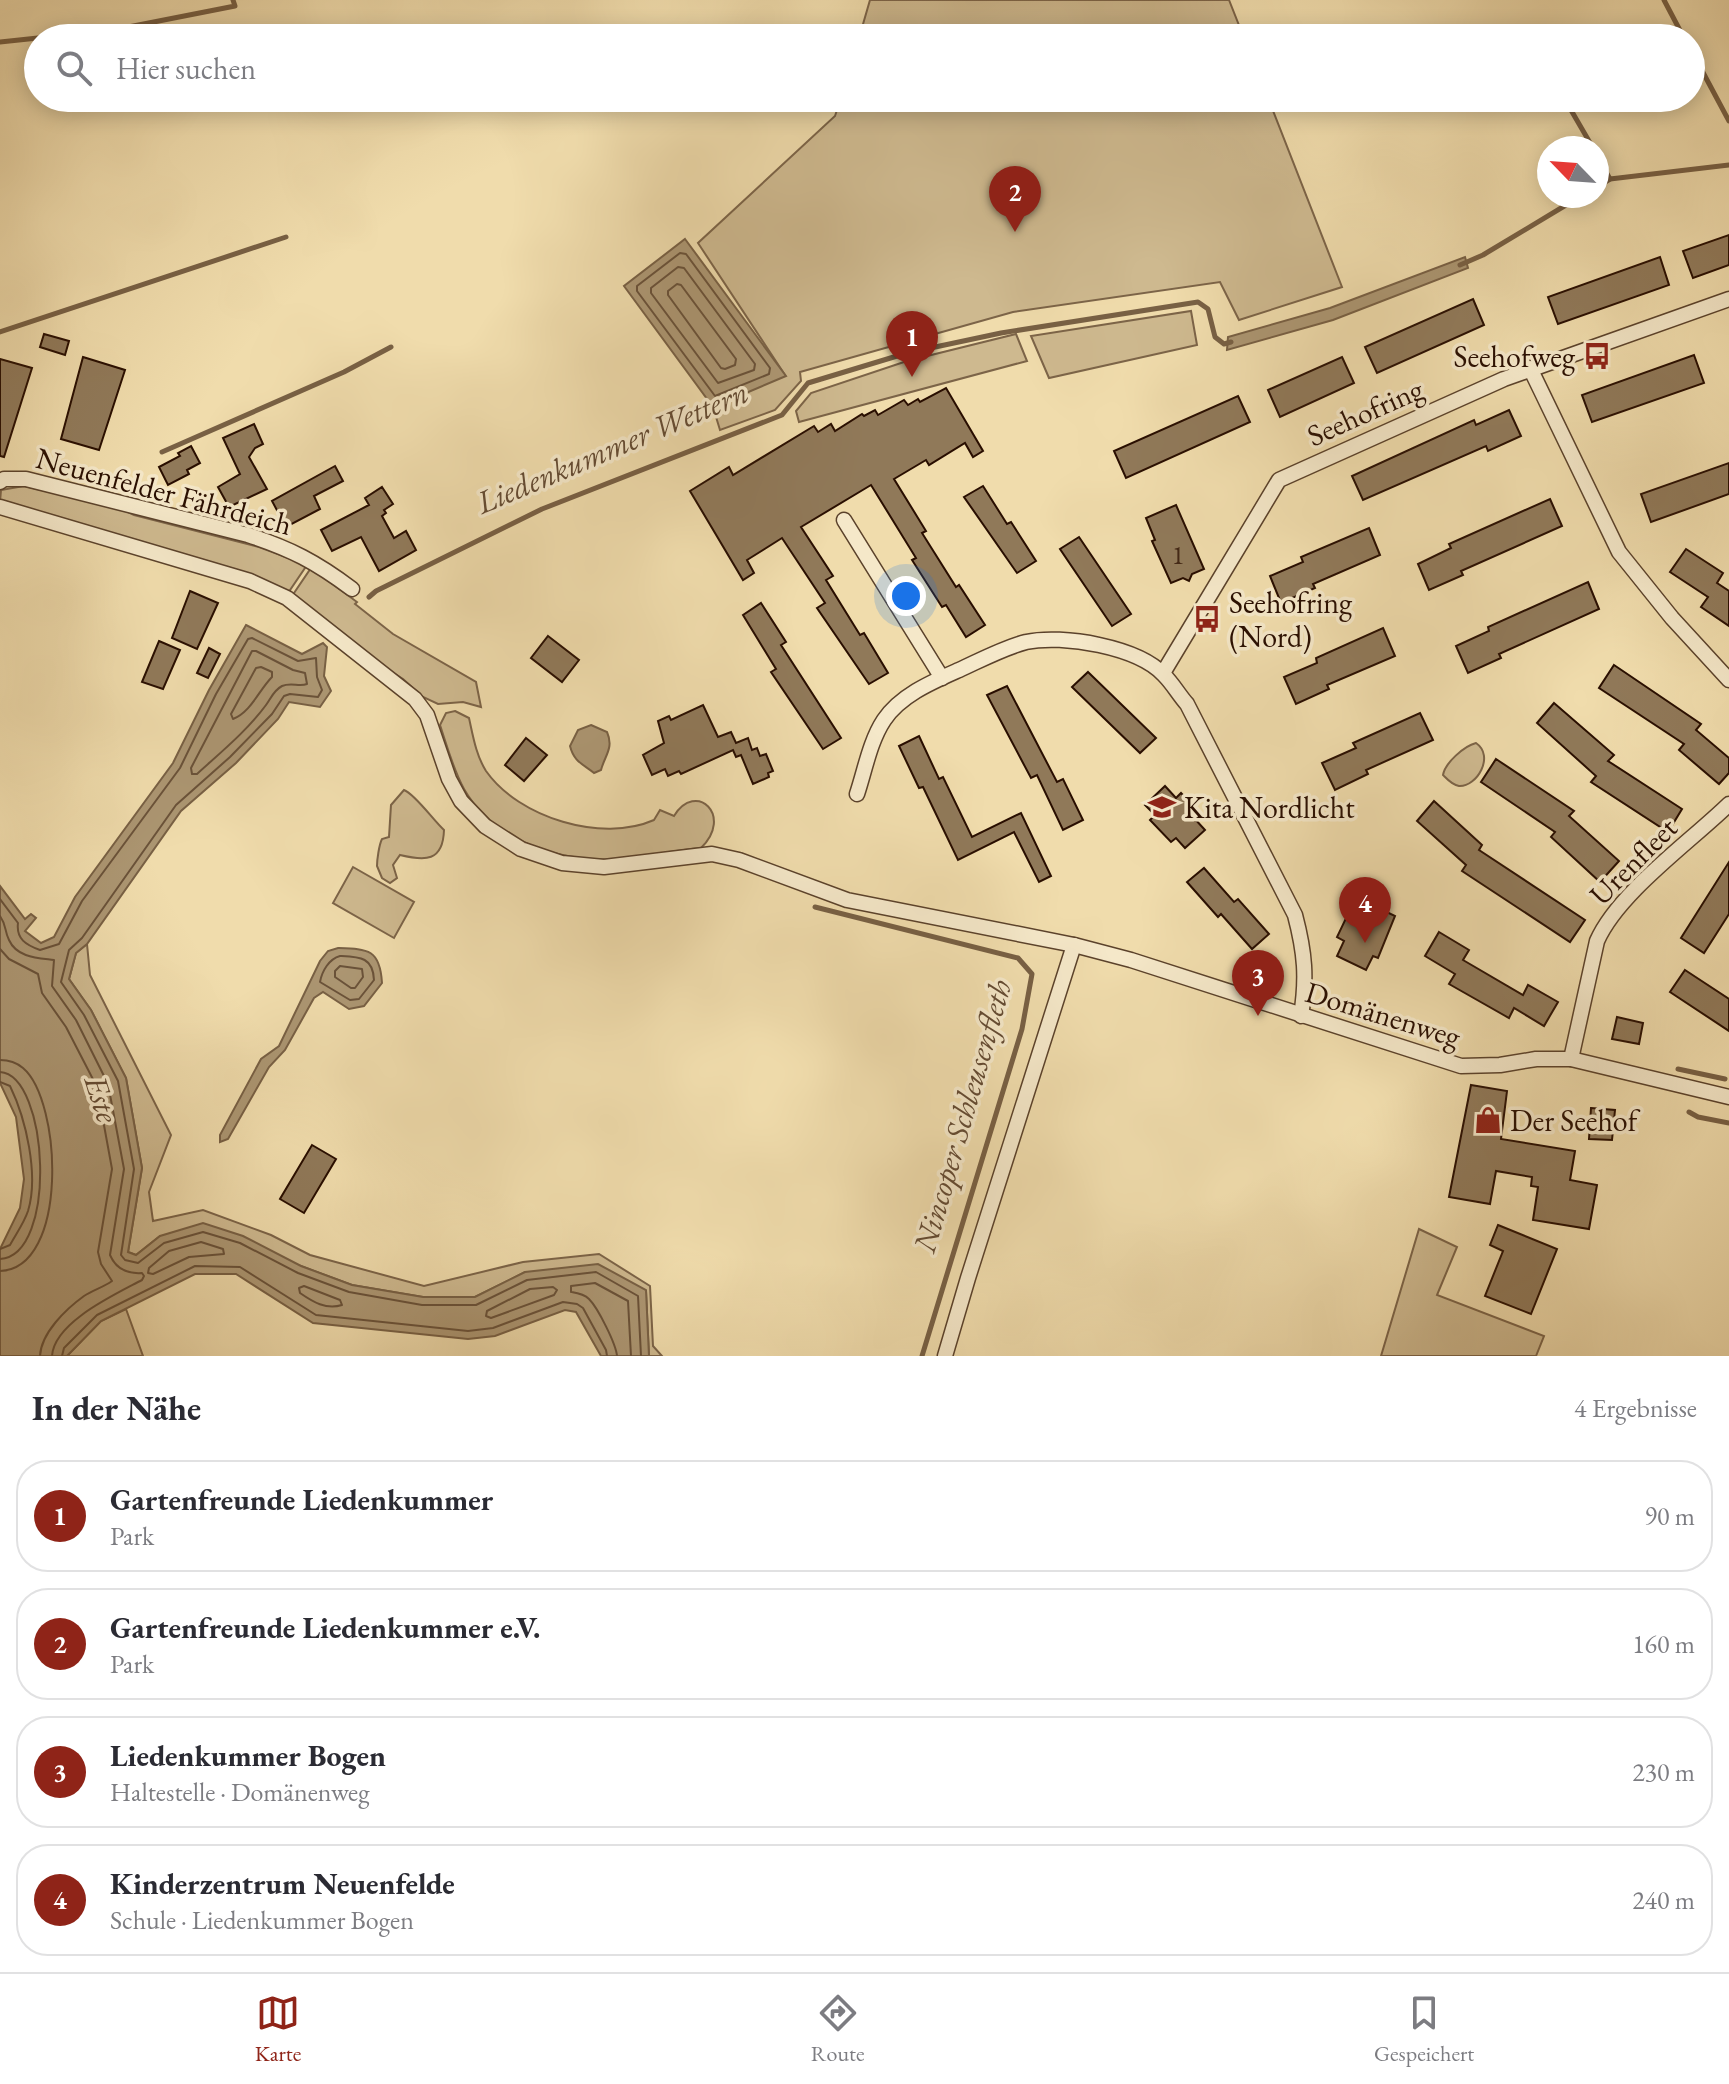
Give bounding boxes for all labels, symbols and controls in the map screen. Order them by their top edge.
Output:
search box [24,24,1705,112]
icon: search [52,46,96,90]
text: Hier suchen [116,49,256,88]
north arrow [1537,136,1609,208]
pin: 2 [989,166,1041,232]
pin: 1 [886,311,938,377]
place label: Seehofweg [1454,337,1576,376]
bus stop icon: Seehofweg [1582,341,1612,371]
street label: Seehofring [1301,369,1430,455]
water label: Liedenkummer Wettern [469,371,754,524]
street label: Neuenfelder Fährdeich [32,438,296,544]
house number: 1 [1172,538,1184,572]
your location [886,576,926,616]
place label: Seehofring (Nord) [1229,583,1353,656]
bus stop icon: Seehofring (Nord) [1192,604,1222,634]
place label: Kita Nordlicht [1184,788,1355,827]
school or university icon: Kita Nordlicht [1147,792,1177,822]
street label: Urenfleet [1581,808,1686,913]
pin: 4 [1339,877,1391,943]
pin: 3 [1232,950,1284,1016]
street label: Domänenweg [1301,972,1466,1056]
water label: Nincoper Schleusenfleth [903,974,1021,1258]
water label: Este [74,1068,130,1129]
place label: Der Seehof [1510,1101,1641,1140]
shop icon: Der Seehof [1473,1105,1503,1135]
text: In der Nähe [32,1386,201,1430]
text: 4 Ergebnisse [1574,1391,1697,1425]
text: Gartenfreunde Liedenkummer [110,1480,493,1519]
text: 1 [53,1499,67,1533]
text: 90 m [1645,1499,1695,1533]
text: Park [110,1519,154,1553]
text: Gartenfreunde Liedenkummer e.V. [110,1608,540,1647]
text: 2 [53,1627,67,1661]
text: 160 m [1632,1627,1695,1661]
text: Park [110,1647,154,1681]
text: Liedenkummer Bogen [110,1736,386,1775]
text: 3 [53,1755,67,1789]
text: 230 m [1632,1755,1695,1789]
text: Haltestelle · Domänenweg [110,1775,370,1809]
text: Kinderzentrum Neuenfelde [110,1864,455,1903]
text: 4 [53,1883,67,1917]
text: 240 m [1632,1883,1695,1917]
text: Schule · Liedenkummer Bogen [110,1903,414,1937]
tab: Karte [255,1991,301,2068]
tab: Route [811,1991,865,2068]
tab: Gespeichert [1374,1991,1474,2068]

